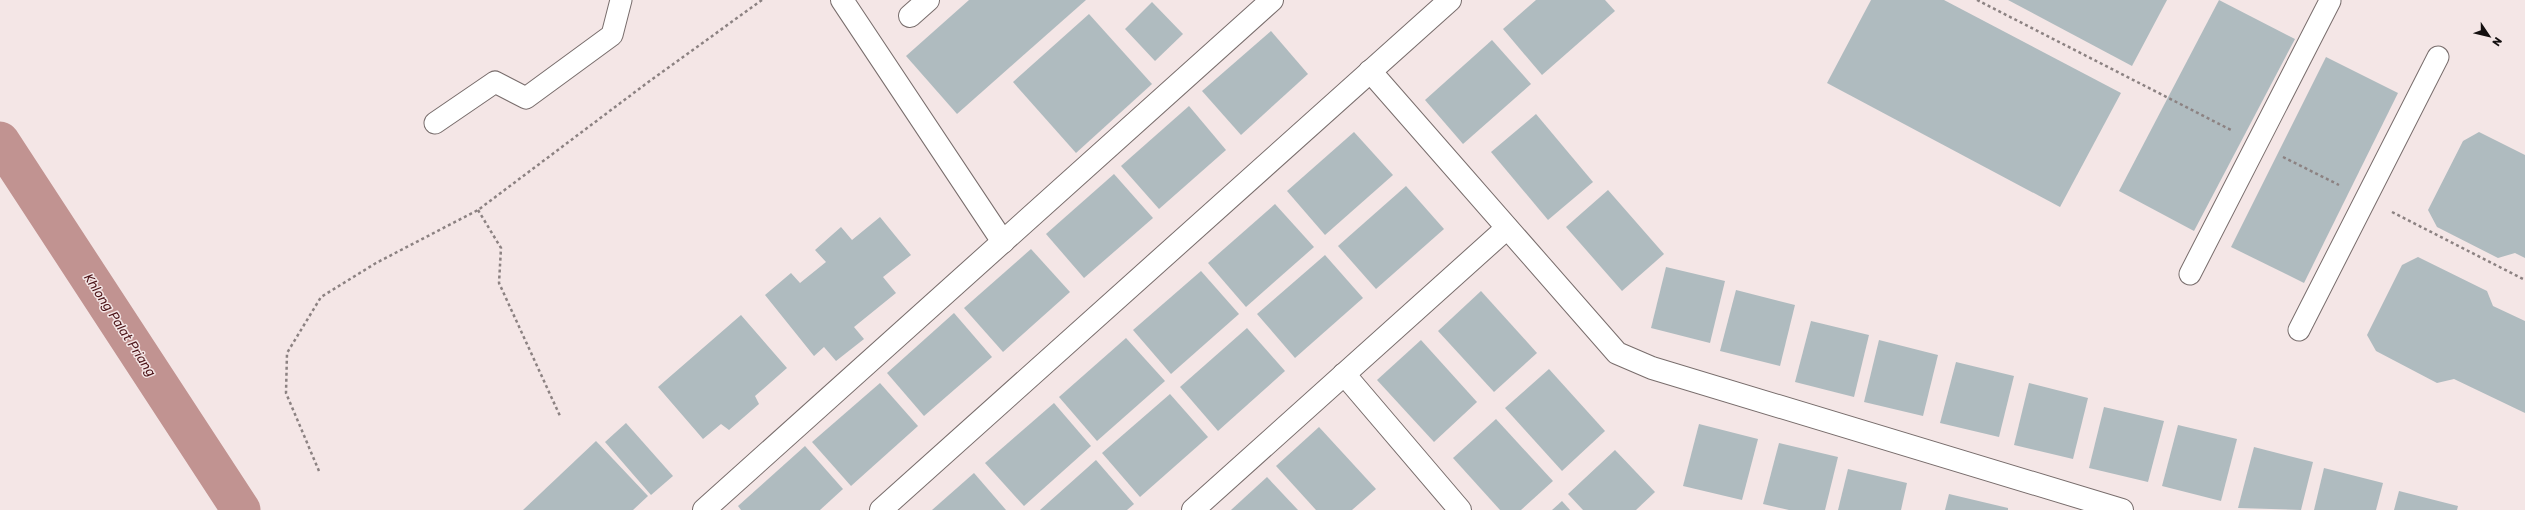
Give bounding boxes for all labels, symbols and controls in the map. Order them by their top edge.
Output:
north arrow [2469,16,2509,56]
text: N [2489,34,2504,48]
water label: Khlong Palat Priang [80,271,159,380]

